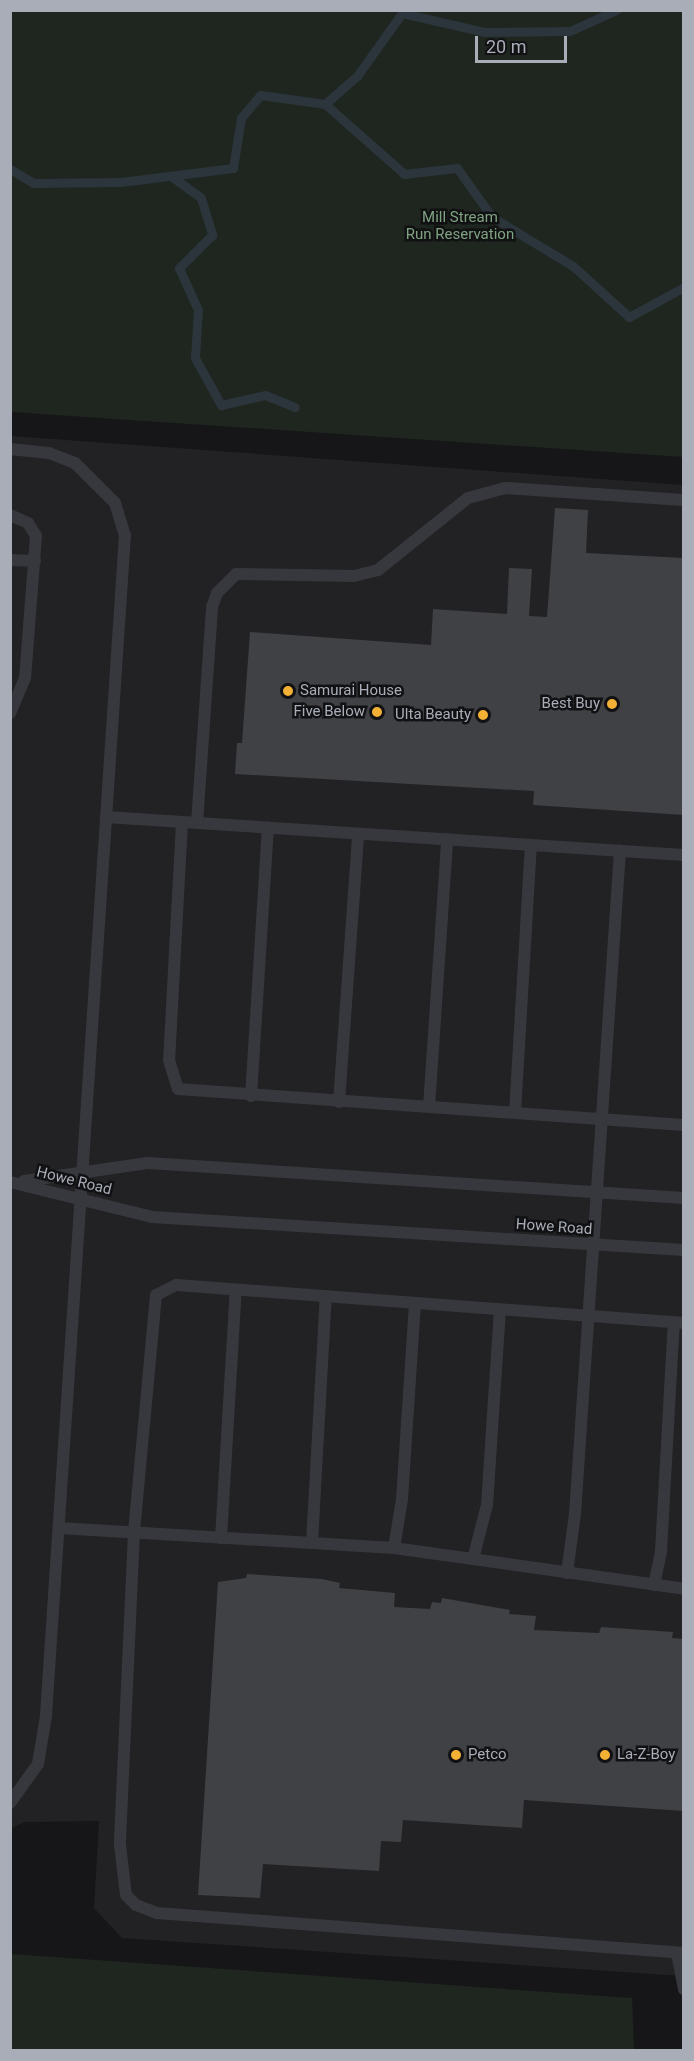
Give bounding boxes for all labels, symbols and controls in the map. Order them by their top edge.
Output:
scale bar [478,24,570,62]
text: 20 m [486,36,526,57]
park label: Mill Stream Run Reservation [406,208,514,243]
place label: Samurai House [300,682,402,700]
marker: Samurai House [281,684,295,698]
place label: Best Buy [542,695,600,713]
marker: Best Buy [605,697,619,711]
place label: Five Below [293,703,365,721]
marker: Five Below [370,705,384,719]
place label: Ulta Beauty [395,706,471,724]
marker: Ulta Beauty [476,708,490,722]
street label: Howe Road [35,1163,113,1199]
street label: Howe Road [515,1215,593,1239]
place label: Petco [468,1746,507,1764]
place label: La-Z-Boy [617,1746,675,1764]
marker: Petco [449,1748,463,1762]
marker: La-Z-Boy [598,1748,612,1762]

